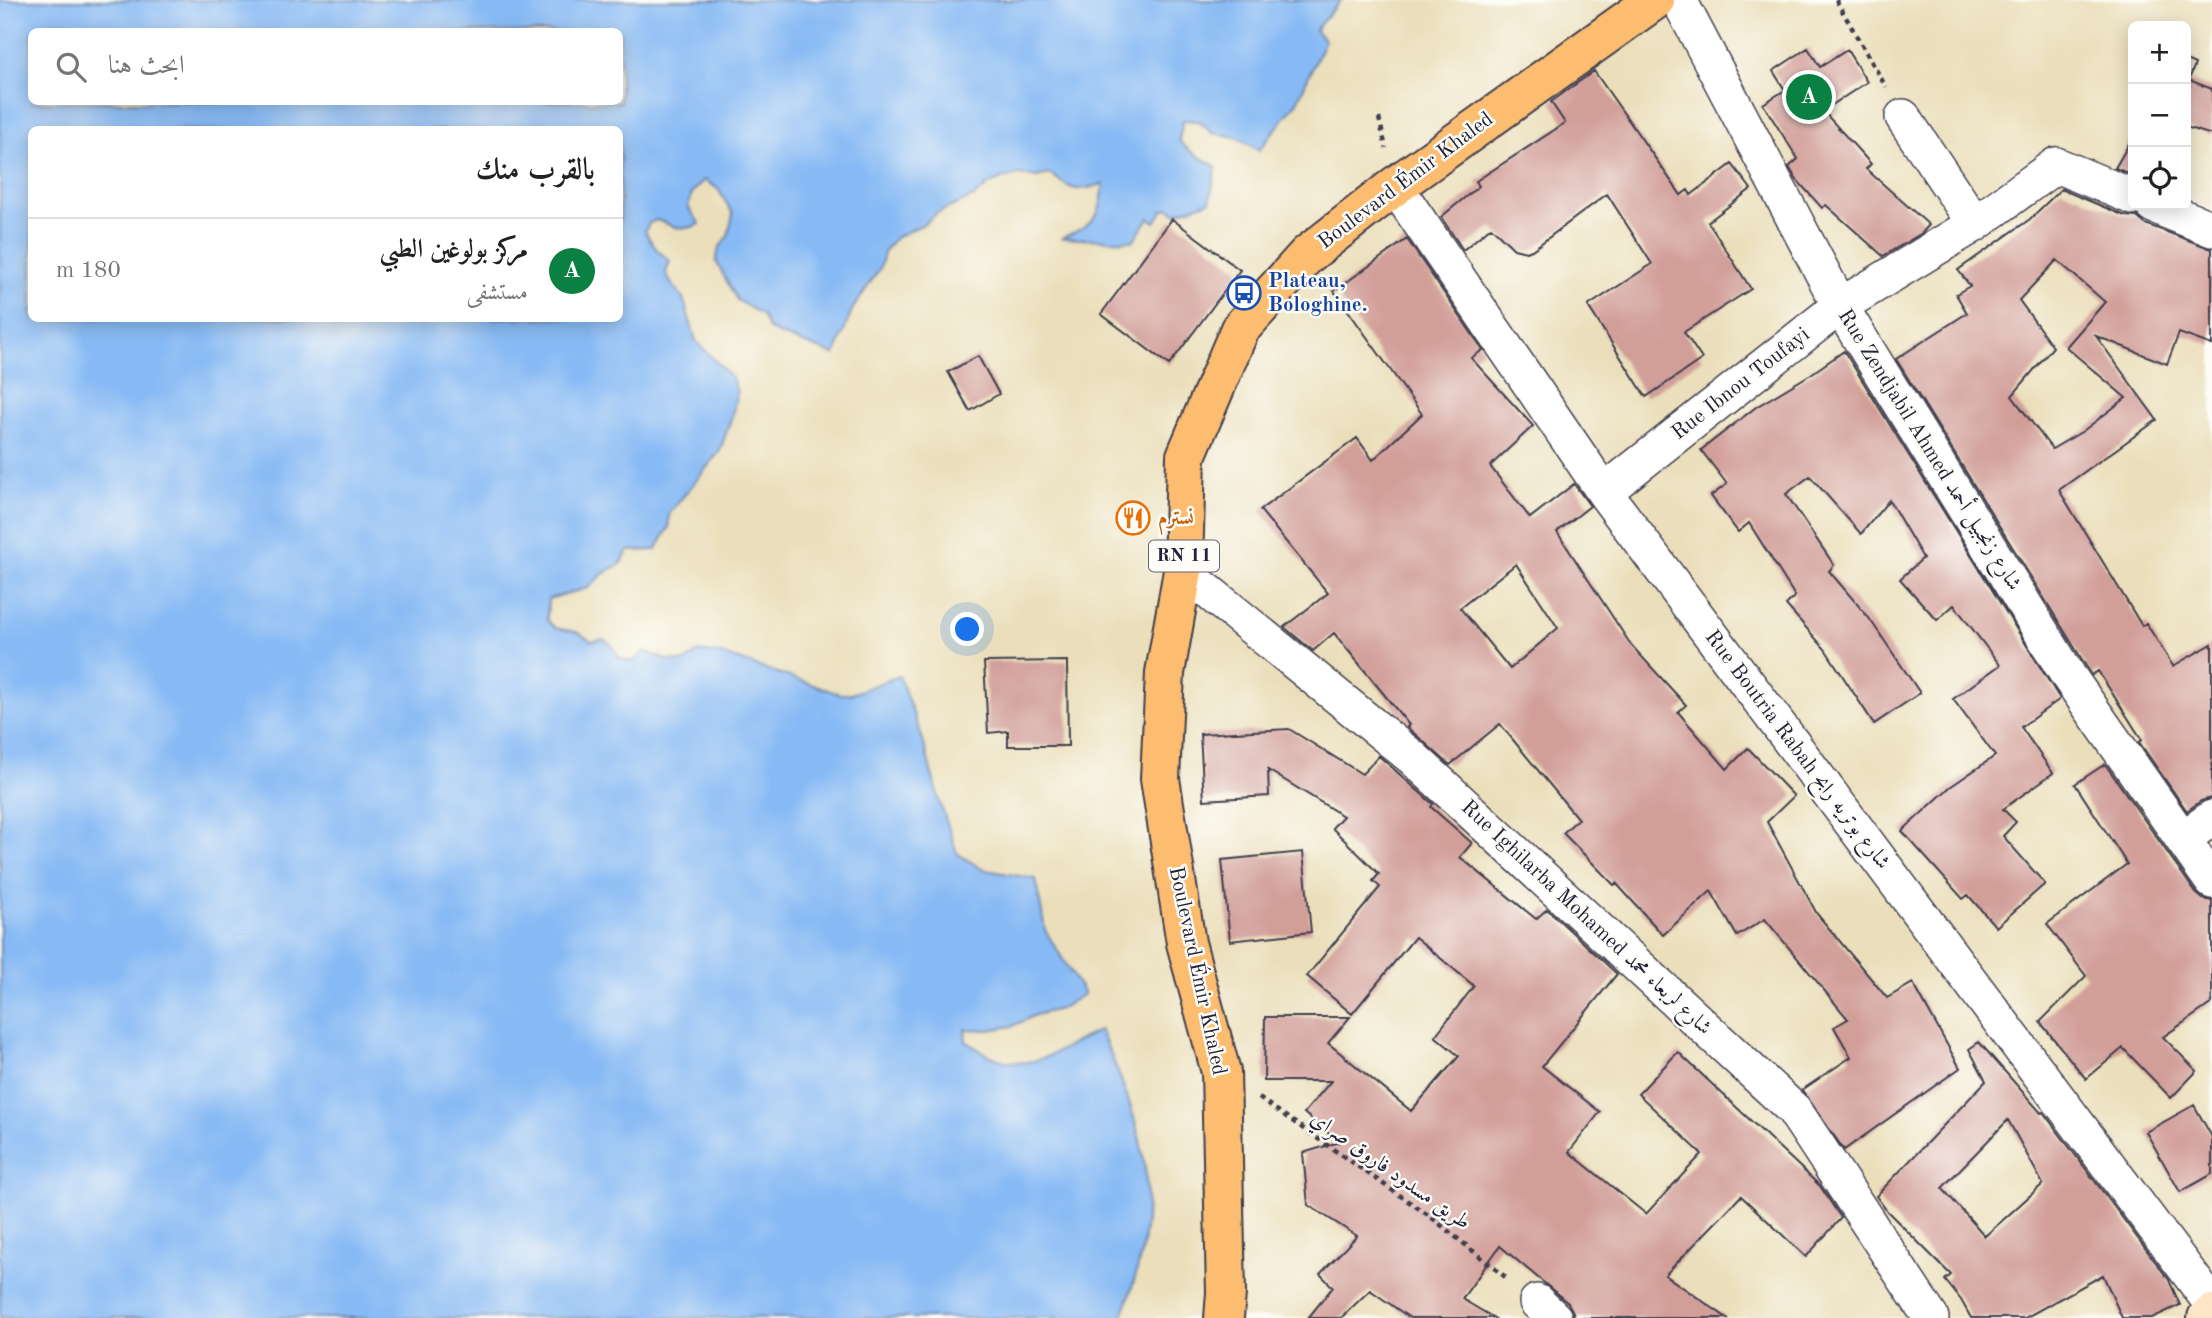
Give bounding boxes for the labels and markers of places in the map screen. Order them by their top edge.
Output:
pin: A [1786,71,1832,123]
place label: Plateau, Bologhine. [1268,271,1368,316]
bus stop icon: Plateau, Bologhine. [1225,274,1263,312]
restaurant icon: نسترم [1114,499,1152,537]
place label: نسترم [1158,508,1194,536]

